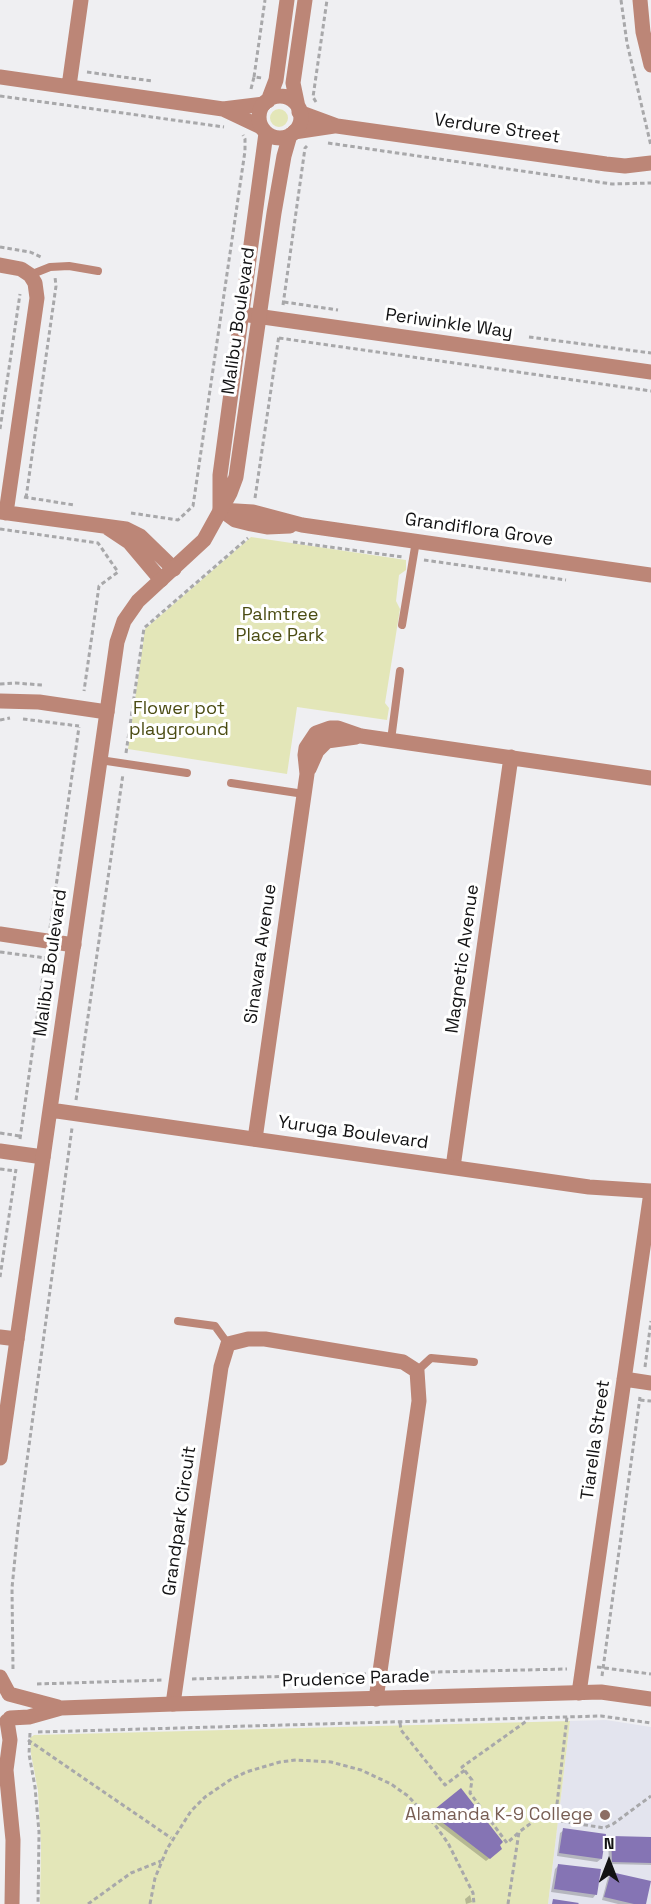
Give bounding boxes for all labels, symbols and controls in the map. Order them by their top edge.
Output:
street label: Verdure Street [433,109,561,149]
street label: Malibu Boulevard [218,246,260,396]
street label: Periwinkle Way [384,304,514,344]
street label: Grandiflora Grove [404,509,554,551]
park label: Palmtree Place Park [236,604,324,646]
park label: Flower pot playground [129,698,229,740]
street label: Sinavara Avenue [240,883,282,1025]
street label: Magnetic Avenue [442,883,484,1035]
street label: Malibu Boulevard [30,888,72,1038]
street label: Yuruga Boulevard [276,1112,430,1154]
street label: Tiarella Street [577,1379,615,1501]
street label: Grandpark Circuit [159,1445,201,1597]
street label: Prudence Parade [282,1666,430,1692]
place label: Alamanda K-9 College [405,1804,593,1826]
marker: Alamanda K-9 College [598,1808,612,1822]
north arrow [579,1832,639,1892]
text: N [604,1833,614,1854]

